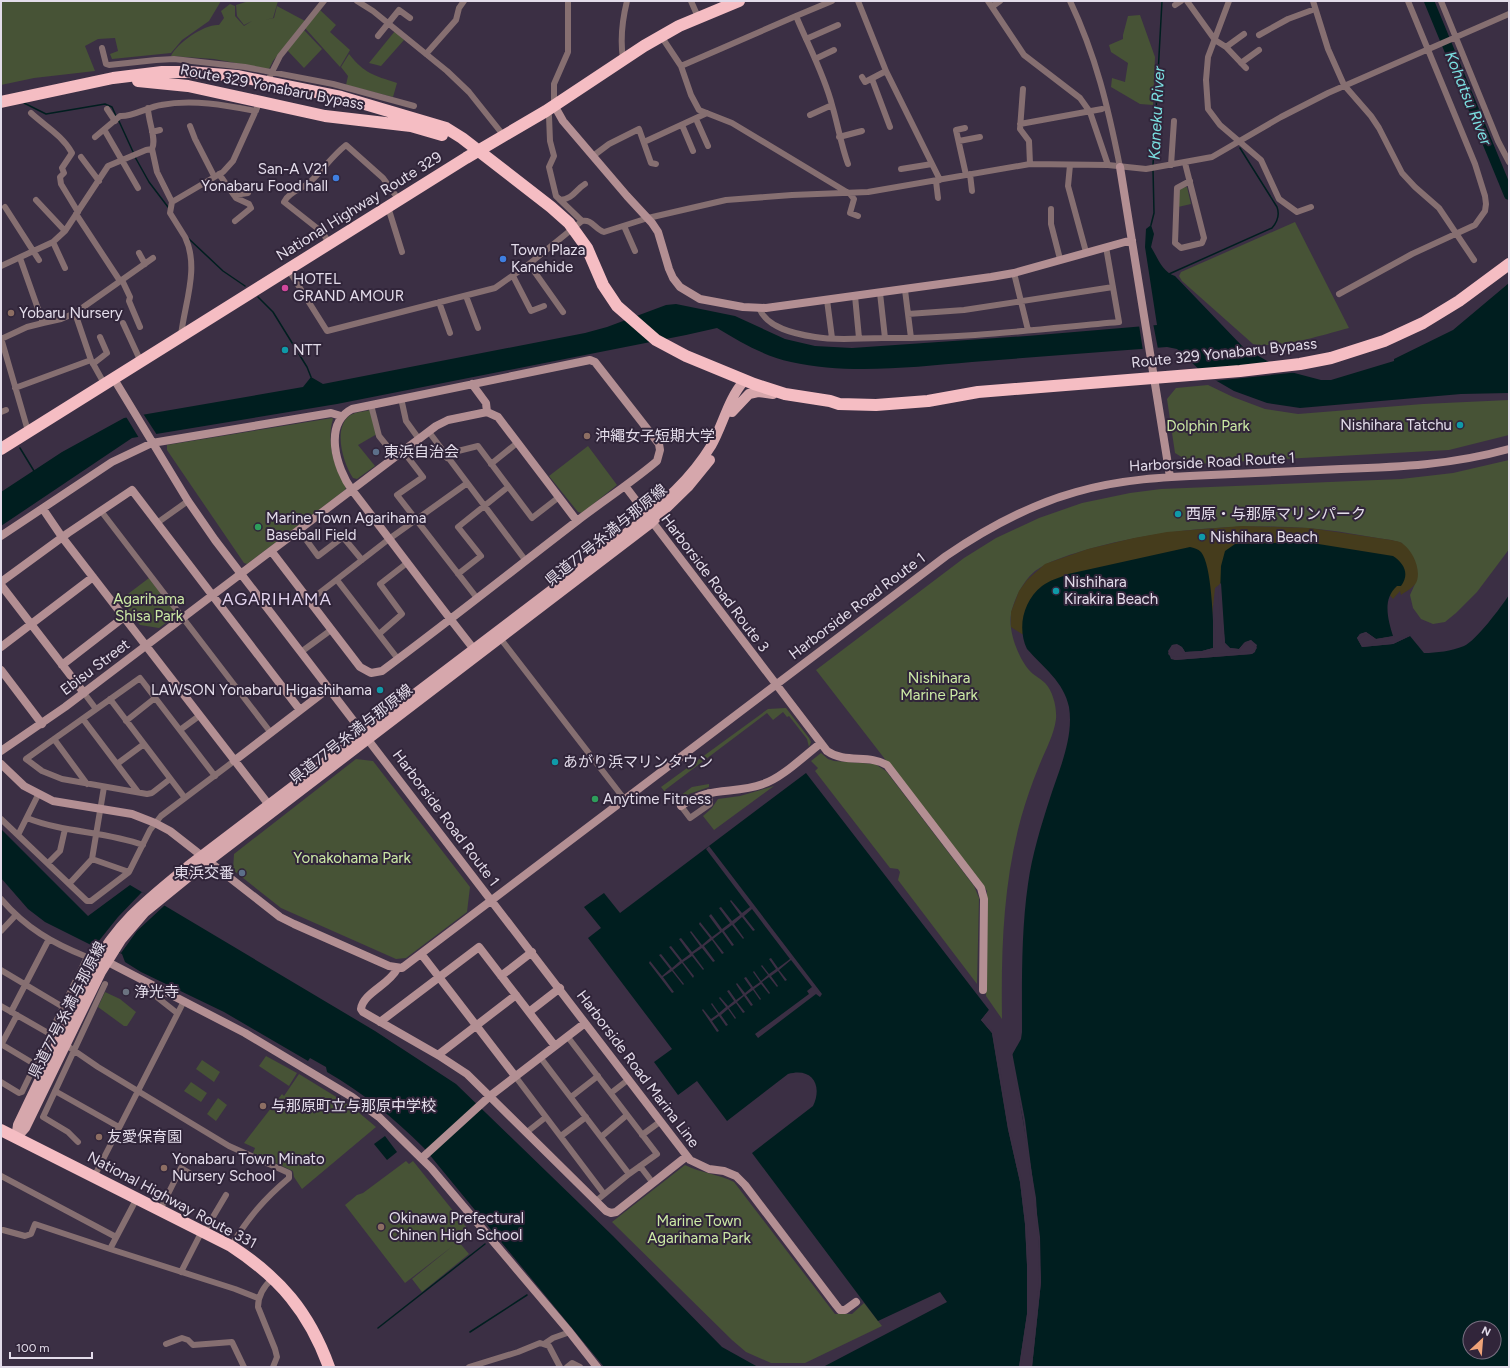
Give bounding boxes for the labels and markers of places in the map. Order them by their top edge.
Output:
place label: San-A V21 Yonabaru Food hall [201,160,328,195]
marker: San-A V21 Yonabaru Food hall [331,173,341,183]
place label: Town Plaza Kanehide [511,241,585,276]
marker: Town Plaza Kanehide [498,254,508,264]
place label: HOTEL GRAND AMOUR [293,270,404,305]
marker: HOTEL GRAND AMOUR [280,283,290,293]
place label: Yobaru Nursery [19,304,123,322]
marker: Yobaru Nursery [6,308,16,318]
place label: NTT [293,341,322,359]
marker: NTT [280,345,290,355]
place label: Nishihara Tatchu [1340,416,1452,434]
marker: Nishihara Tatchu [1455,420,1465,430]
place label: 沖繩女子短期大学 [595,427,715,445]
marker: 沖繩女子短期大学 [582,431,592,441]
place label: 東浜自治会 [384,443,459,461]
marker: 東浜自治会 [371,447,381,457]
place label: 西原・与那原マリンパーク [1186,505,1366,523]
place label: Marine Town Agarihama Baseball Field [266,509,426,544]
marker: 西原・与那原マリンパーク [1173,509,1183,519]
marker: Marine Town Agarihama Baseball Field [253,522,263,532]
place label: Nishihara Beach [1210,528,1318,546]
marker: Nishihara Beach [1197,532,1207,542]
place label: Nishihara Kirakira Beach [1064,573,1158,608]
marker: Nishihara Kirakira Beach [1051,586,1061,596]
place label: LAWSON Yonabaru Higashihama [151,681,372,699]
marker: LAWSON Yonabaru Higashihama [375,685,385,695]
place label: あがり浜マリンタウン [563,753,713,771]
marker: あがり浜マリンタウン [550,757,560,767]
place label: Anytime Fitness [603,790,711,808]
marker: Anytime Fitness [590,794,600,804]
place label: 東浜交番 [174,864,234,882]
marker: 東浜交番 [237,868,247,878]
place label: 浄光寺 [134,983,179,1001]
marker: 浄光寺 [121,987,131,997]
place label: 与那原町立与那原中学校 [271,1097,436,1115]
marker: 与那原町立与那原中学校 [258,1101,268,1111]
place label: 友愛保育園 [107,1128,182,1146]
marker: 友愛保育園 [94,1132,104,1142]
place label: Yonabaru Town Minato Nursery School [172,1150,325,1185]
marker: Yonabaru Town Minato Nursery School [159,1163,169,1173]
place label: Okinawa Prefectural Chinen High School [389,1209,524,1244]
marker: Okinawa Prefectural Chinen High School [376,1222,386,1232]

